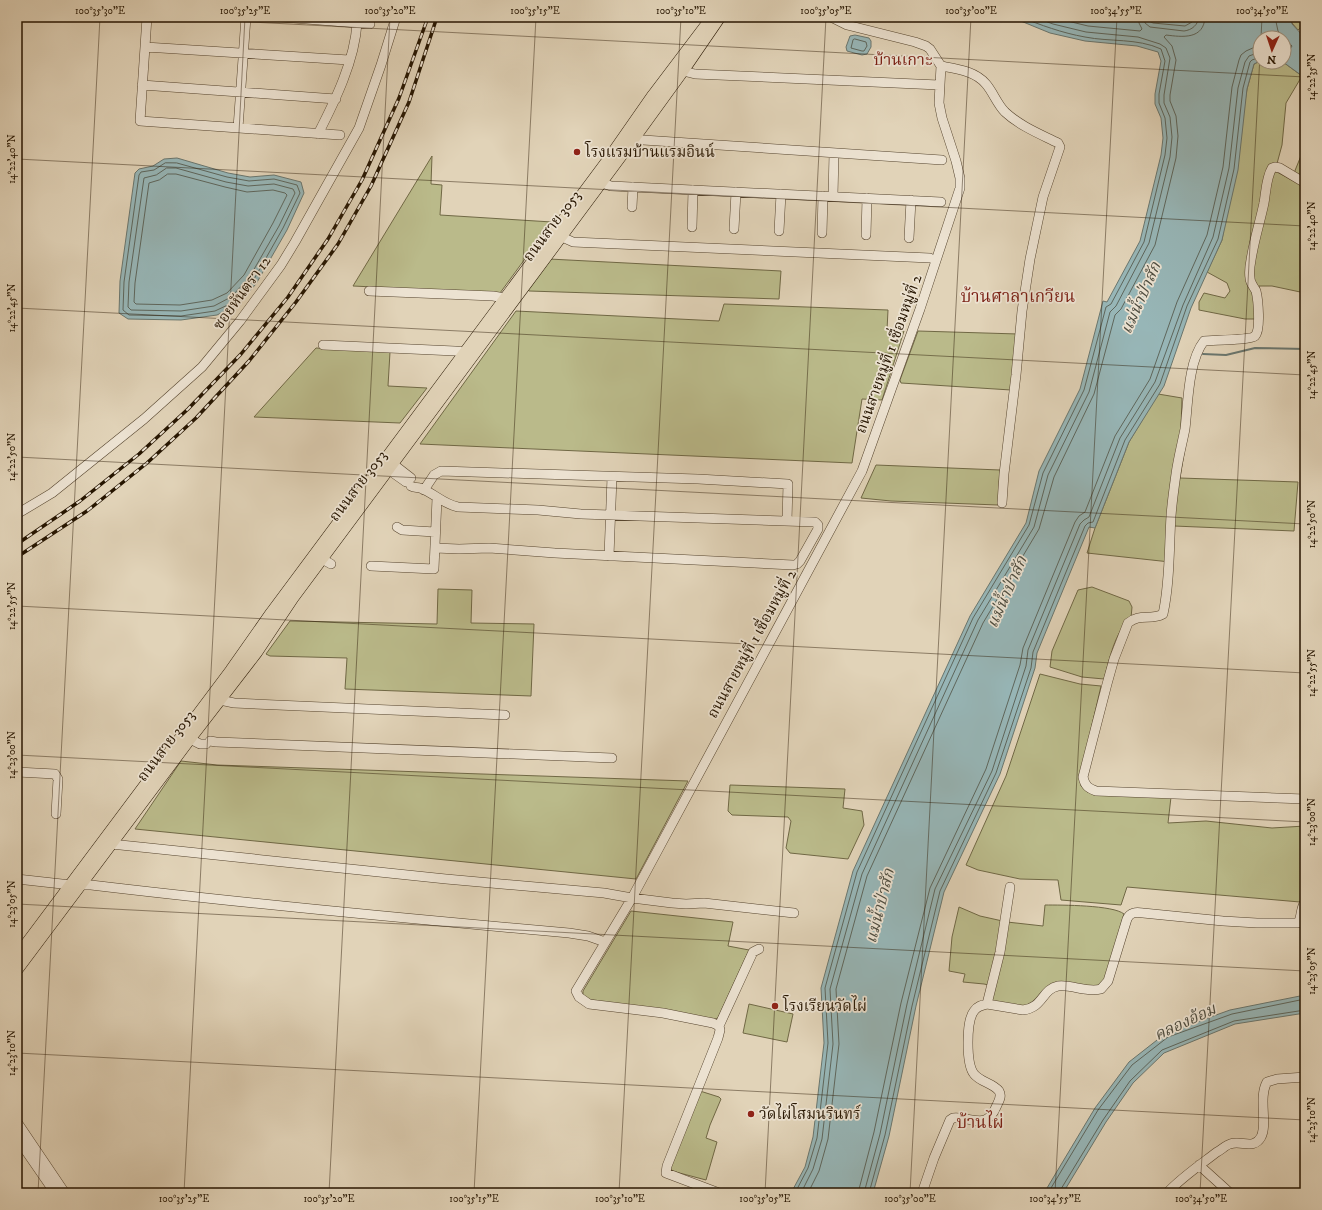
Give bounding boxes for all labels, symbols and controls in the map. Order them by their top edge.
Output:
text: 100°35'30"E [75,5,125,17]
text: 100°35'25"E [220,5,270,17]
text: 100°35'20"E [364,5,416,17]
text: 100°35'15"E [510,5,560,17]
text: 100°35'10"E [656,5,706,17]
text: 100°35'05"E [800,5,852,17]
text: 100°35'00"E [945,5,997,17]
text: 100°34'55"E [1090,5,1142,17]
text: 100°34'50"E [1236,5,1288,17]
north arrow [1252,30,1292,70]
district label: บ้านเกาะ [873,50,933,70]
text: N [1267,52,1276,66]
text: 14°22'35"N [1306,54,1318,100]
text: 14°22'40"N [6,134,18,184]
place label: โรงแรมบ้านแรมอินน์ [584,141,715,162]
marker: โรงแรมบ้านแรมอินน์ [572,147,582,157]
street label: ถนนสาย 3053 [519,187,585,265]
text: 14°22'40"N [1306,201,1318,251]
street label: ซอยหันตรา 12 [209,252,276,334]
water label: แม่น้ำป่าสัก [1115,257,1166,337]
street label: ถนนสายหมู่ที่ 1 เชื่อมหมู่ที่ 2 [850,271,927,436]
text: 14°22'45"N [6,284,18,332]
district label: บ้านศาลาเกวียน [961,286,1075,308]
text: 14°22'45"N [1306,351,1318,399]
text: 14°22'50"N [6,433,18,481]
street label: ถนนสาย 3053 [325,447,391,525]
text: 14°22'50"N [1306,500,1318,548]
water label: แม่น้ำป่าสัก [981,551,1032,631]
street label: ถนนสายหมู่ที่ 1 เชื่อมหมู่ที่ 2 [701,565,801,722]
text: 14°22'55"N [6,582,18,630]
text: 14°22'55"N [1306,649,1318,697]
street label: ถนนสาย 3053 [133,707,199,785]
text: 14°23'00"N [6,731,18,779]
text: 14°23'00"N [1306,798,1318,846]
water label: แม่น้ำป่าสัก [859,865,899,945]
text: 14°23'05"N [6,880,18,928]
text: 14°23'05"N [1306,947,1318,995]
place label: โรงเรียนวัดไผ่ [782,995,867,1016]
water label: คลองอ้อม [1151,998,1221,1045]
marker: โรงเรียนวัดไผ่ [770,1001,780,1011]
text: 14°23'10"N [6,1030,18,1076]
text: 14°23'10"N [1306,1097,1318,1143]
place label: วัดไผ่โสมนรินทร์ [759,1103,861,1124]
marker: วัดไผ่โสมนรินทร์ [746,1109,756,1119]
district label: บ้านไผ่ [956,1110,1004,1134]
text: 100°35'25"E [159,1193,209,1205]
text: 100°35'20"E [303,1193,355,1205]
text: 100°35'15"E [449,1193,499,1205]
text: 100°35'10"E [595,1193,645,1205]
text: 100°35'05"E [739,1193,791,1205]
text: 100°35'00"E [884,1193,936,1205]
text: 100°34'55"E [1029,1193,1081,1205]
text: 100°34'50"E [1175,1193,1227,1205]

